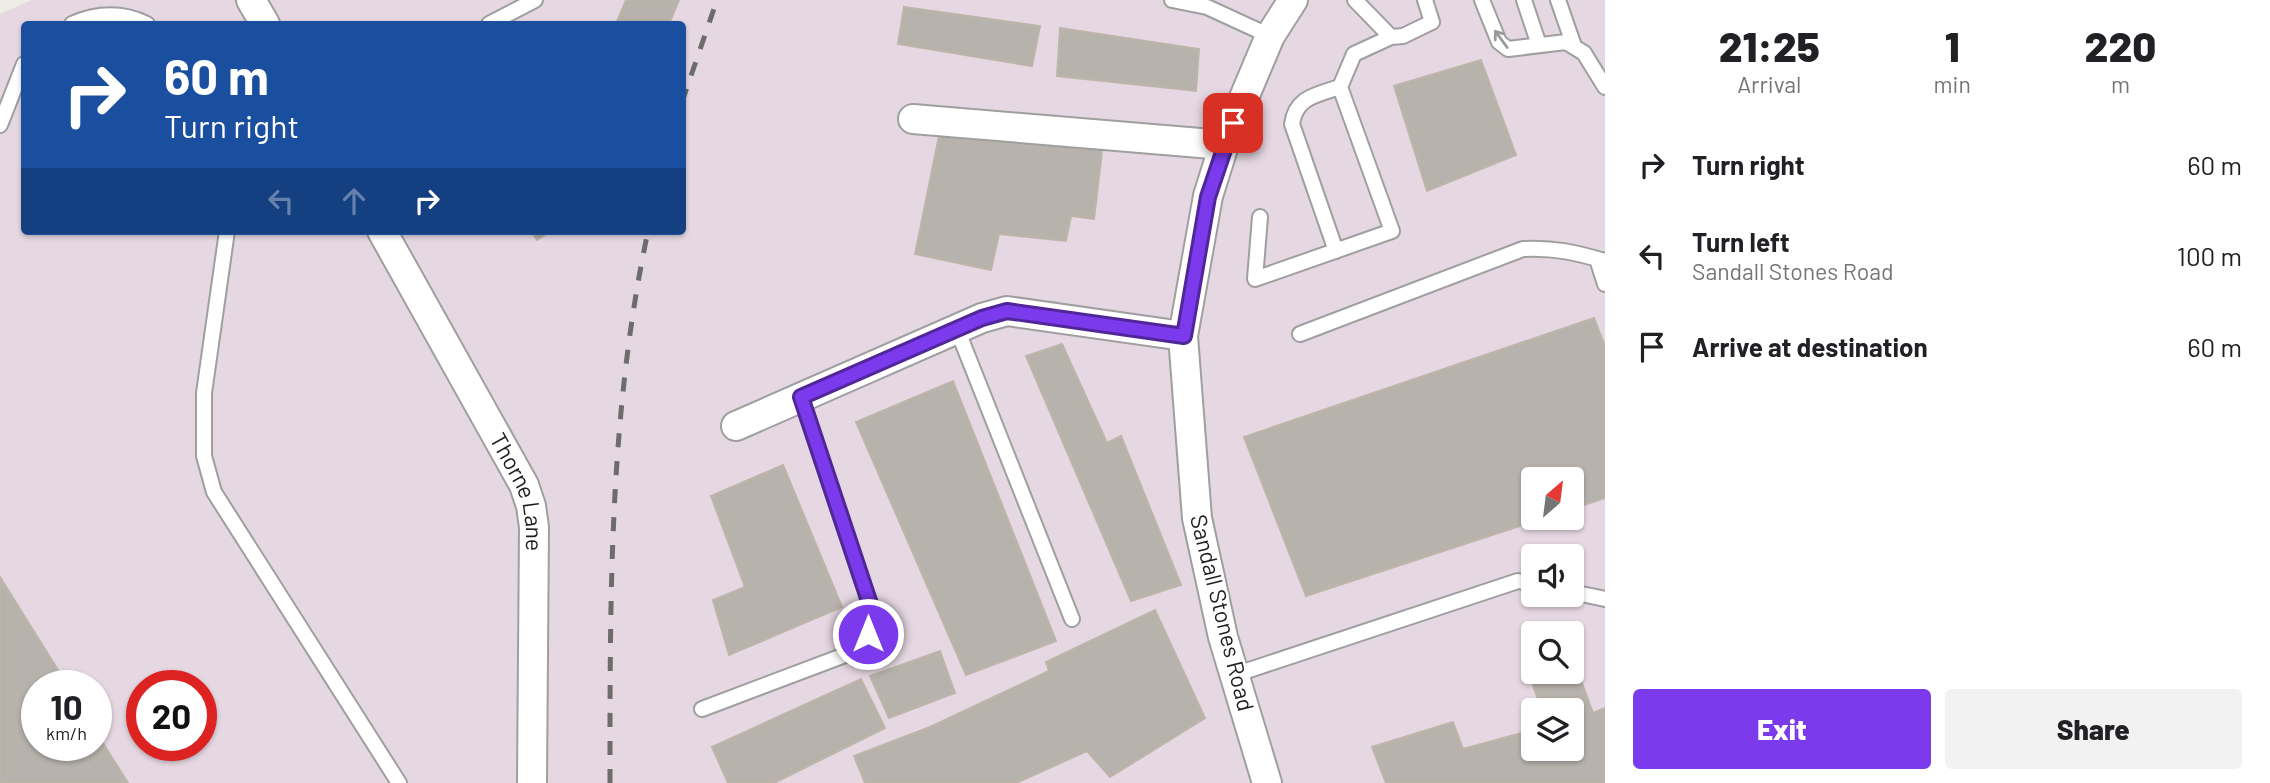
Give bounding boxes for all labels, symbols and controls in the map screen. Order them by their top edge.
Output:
text: 21:25 [1719,20,1820,70]
text: 1 [1945,20,1960,70]
text: 220 [2085,20,2156,70]
one-way arrow [1494,30,1509,49]
text: 60 m [164,46,269,105]
icon: right [49,49,140,140]
text: Arrival [1737,70,1801,98]
text: min [1934,70,1971,98]
text: m [2111,70,2130,98]
pin [1203,93,1263,153]
icon: arrive [1214,104,1252,142]
text: Turn right [164,106,299,144]
icon: right [1633,146,1671,184]
text: Turn right [1692,149,1805,180]
text: 60 m [2187,149,2242,180]
icon: left [262,182,300,220]
icon: ahead [335,182,373,220]
icon: right [408,182,446,220]
text: Turn left [1692,226,1790,257]
icon: left [1633,237,1671,275]
text: 100 m [2177,240,2242,271]
text: Sandall Stones Road [1692,257,1894,285]
icon: arrive [1633,328,1671,366]
text: Arrive at destination [1692,331,1928,362]
text: 60 m [2187,331,2242,362]
street label: Thorne Lane [485,428,549,551]
north arrow [1521,467,1584,530]
map controls [1521,467,1584,761]
street label: Sandall Stones Road [1185,512,1261,714]
button: sound [1521,544,1584,607]
position arrow [831,597,905,671]
button: search [1521,621,1584,684]
speed limit sign: 20 [126,670,217,761]
text: 10 [50,685,83,727]
button: Exit [1633,689,1931,769]
button: Share [1945,689,2242,769]
button: layers [1521,698,1584,761]
text: km/h [46,722,87,744]

